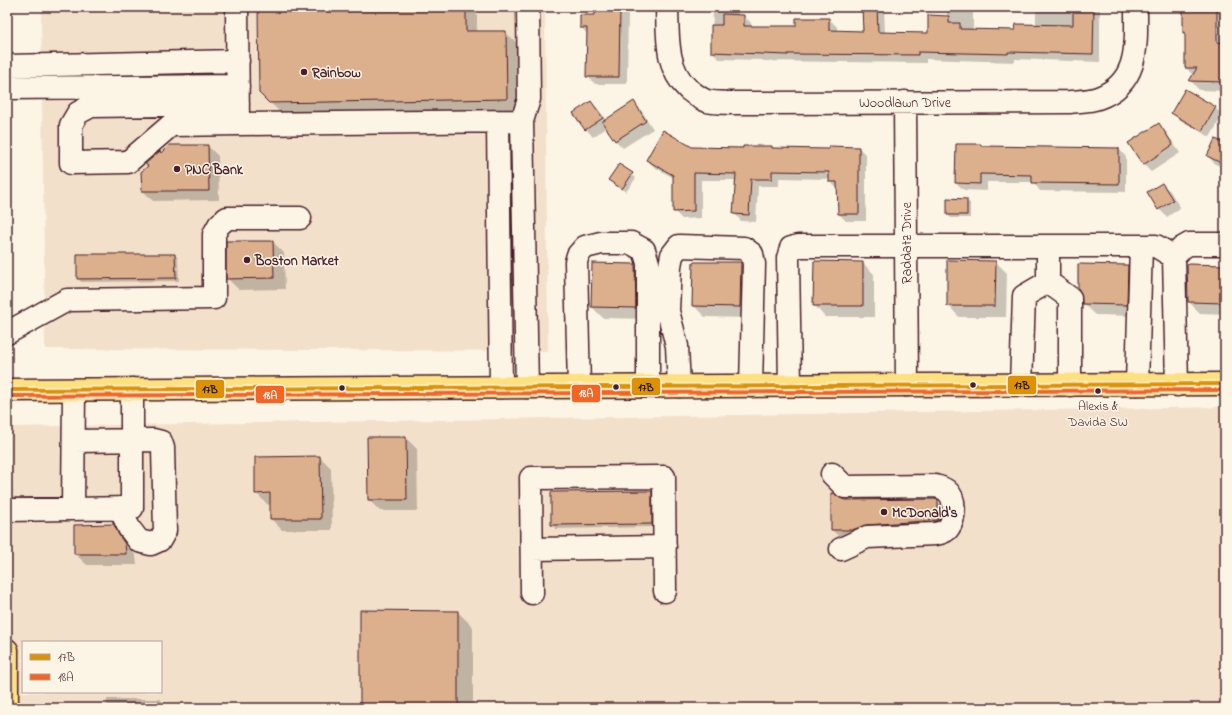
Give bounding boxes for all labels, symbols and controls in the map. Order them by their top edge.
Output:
place label: Rainbow [311,63,361,84]
marker: Rainbow [299,67,309,77]
street label: Woodlawn Drive [859,93,952,114]
place label: PNC Bank [185,160,244,181]
marker: PNC Bank [172,164,182,174]
street label: Raddatz Drive [897,201,918,284]
place label: Boston Market [254,251,339,272]
marker: Boston Market [242,255,252,265]
line badge: 17B [1007,375,1037,395]
line badge: 17B [631,377,661,396]
text: 17B [1014,378,1030,394]
line badge: 17B [195,379,225,399]
text: 17B [638,380,654,396]
unlabelled marker [968,380,978,390]
text: 17B [202,382,218,398]
unlabelled marker [611,382,621,392]
unlabelled marker [337,383,347,393]
line badge: 18A [571,384,601,403]
line badge: 18A [255,385,285,404]
text: 18A [579,386,593,402]
marker: Alexis & Davida SW [1093,386,1103,396]
text: 18A [263,388,277,404]
place label: Alexis & Davida SW [1067,397,1128,432]
place label: McDonald's [892,503,958,524]
marker: McDonald's [879,507,889,517]
legend [22,641,162,693]
text: 17B [58,649,75,667]
text: 18A [58,669,74,687]

